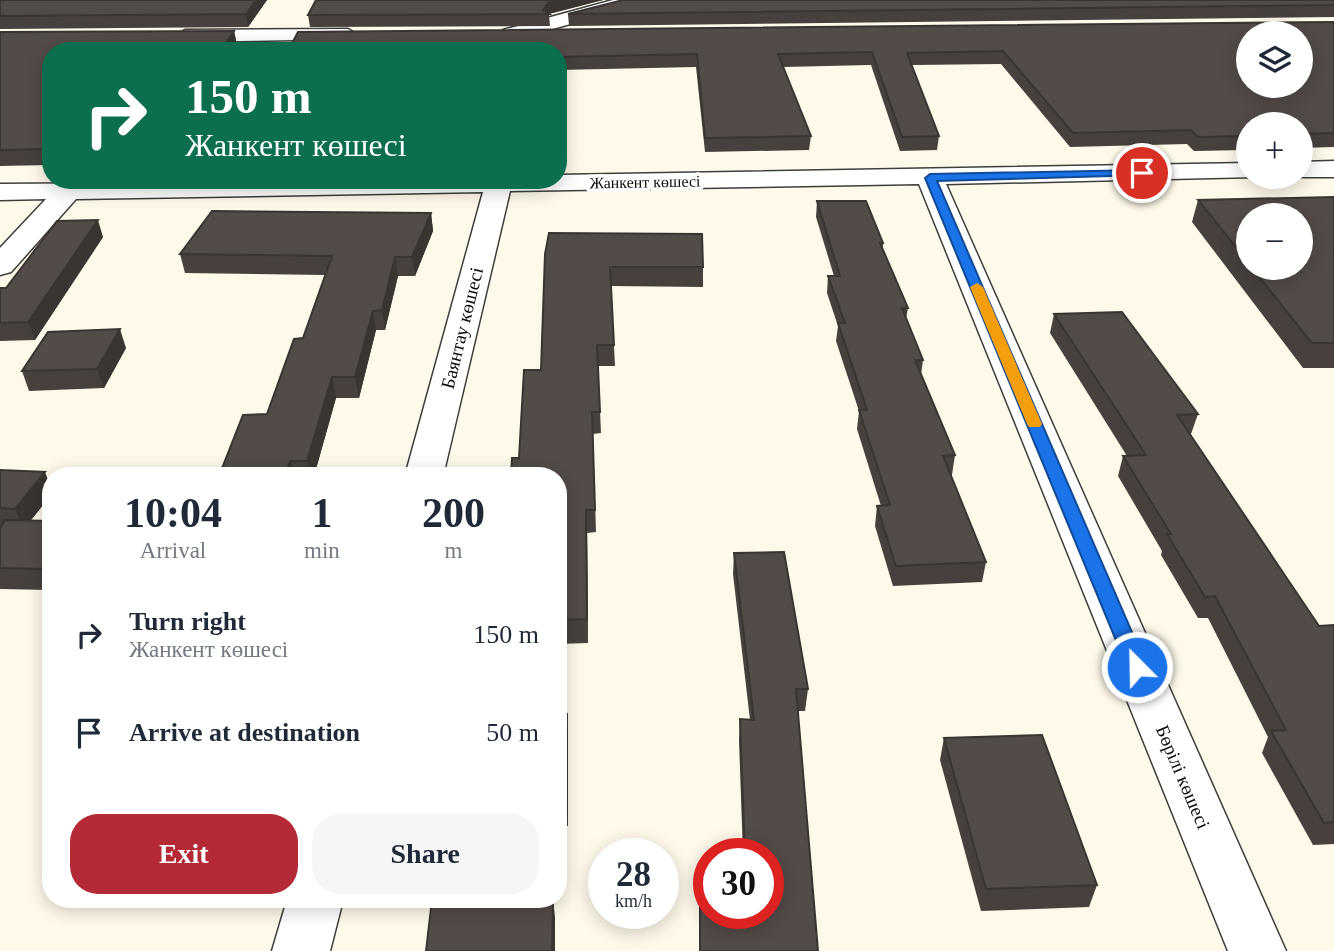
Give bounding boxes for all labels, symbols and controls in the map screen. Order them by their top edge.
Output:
map controls [1236,21,1313,280]
button: layers [1236,21,1313,98]
text: 150 m [185,69,312,124]
icon: right [70,70,161,161]
button: + [1236,112,1313,189]
text: Жанкент көшесі [185,127,407,163]
pin [1112,143,1172,203]
icon: arrive [1123,154,1161,192]
street label: Жанкент көшесі [589,173,701,191]
button: − [1236,203,1313,280]
street label: Баянтау көшесі [437,265,487,391]
text: 10:04 [124,490,222,536]
text: 1 [311,490,332,536]
text: 200 [422,490,485,536]
text: Arrival [140,538,206,563]
text: min [304,538,340,563]
text: m [444,538,462,563]
text: Turn right [129,607,246,636]
icon: right [70,616,108,654]
text: 150 m [473,620,539,649]
position arrow [1100,630,1174,704]
text: Жанкент көшесі [129,637,288,662]
icon: arrive [70,714,108,752]
text: Arrive at destination [129,718,360,747]
text: 50 m [486,718,539,747]
street label: Бөрілі көшесі [1152,722,1214,832]
button: Exit [70,814,298,894]
button: Share [312,814,539,894]
speed limit sign: 30 [693,838,784,929]
text: 28 [616,855,651,894]
text: km/h [615,891,652,911]

